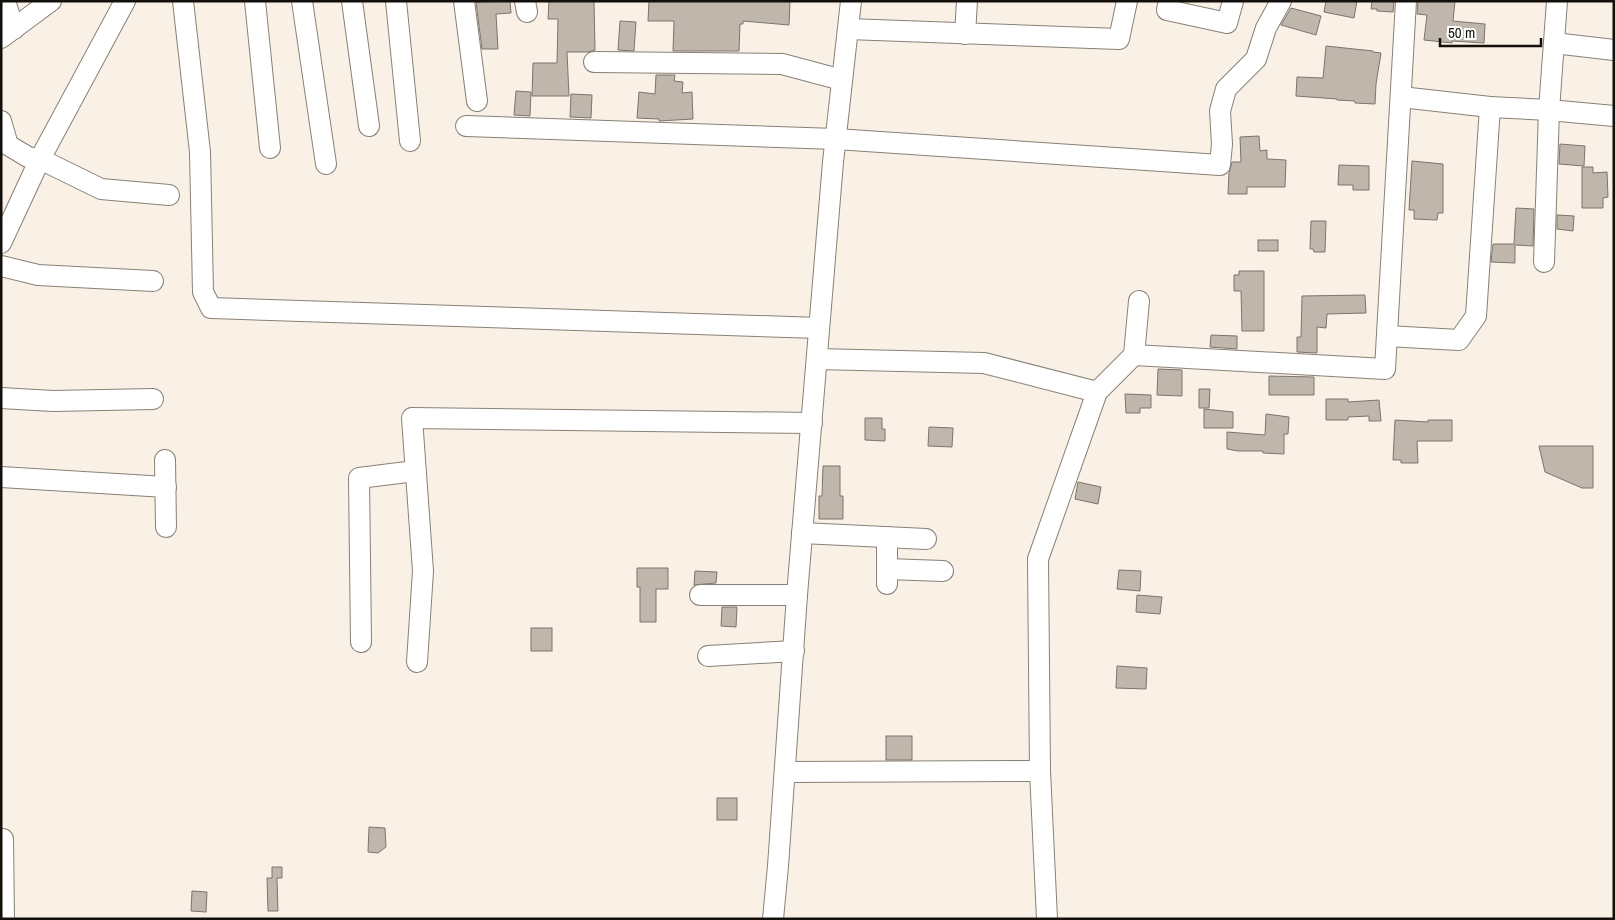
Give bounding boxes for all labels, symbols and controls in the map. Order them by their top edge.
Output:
scale bar [1440,15,1541,47]
text: 50 m [1448,22,1475,43]

